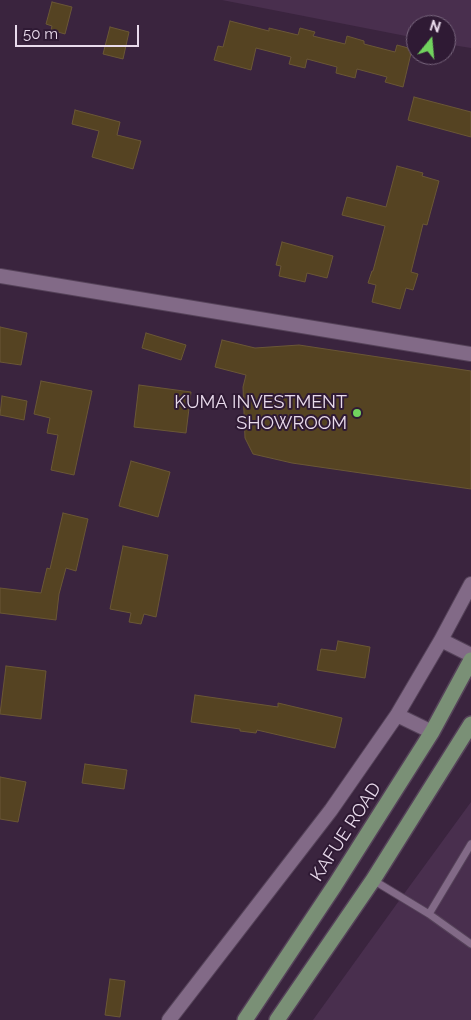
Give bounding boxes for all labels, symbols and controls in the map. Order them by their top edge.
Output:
scale bar [18,15,141,47]
north arrow [406,15,456,65]
text: N [428,17,443,36]
text: 50 m [23,25,58,43]
place label: KUMA INVESTMENT SHOWROOM [174,392,347,434]
marker: KUMA INVESTMENT SHOWROOM [351,407,363,419]
street label: KAFUE ROAD [306,779,386,885]

